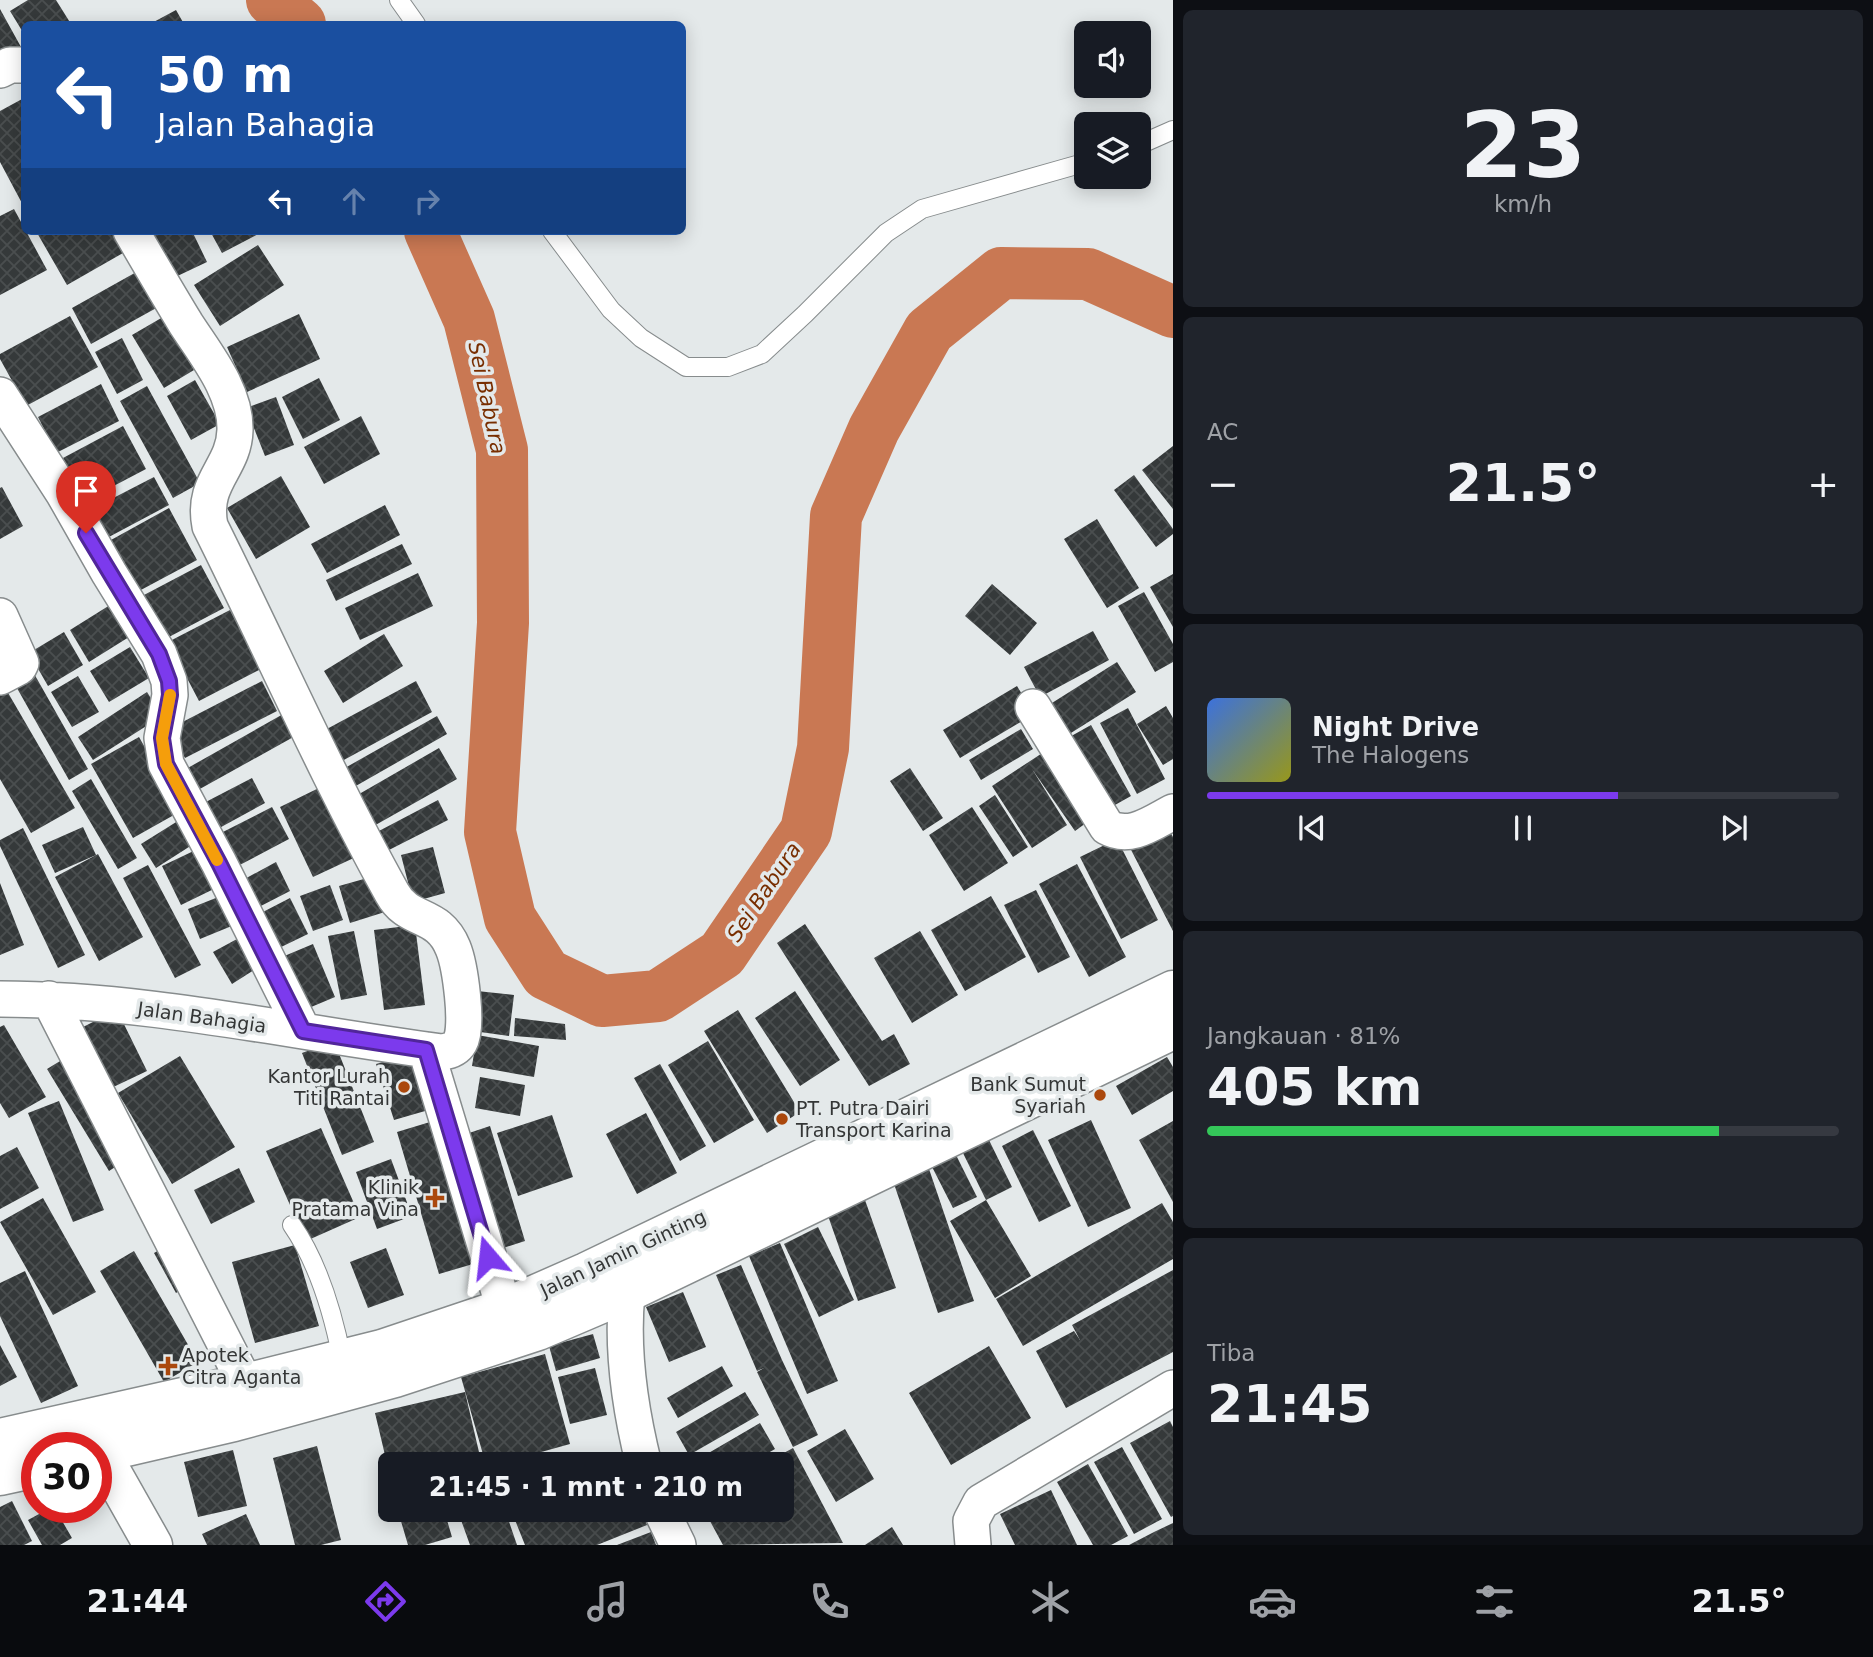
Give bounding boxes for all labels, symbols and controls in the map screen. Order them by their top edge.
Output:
map controls [1074,21,1151,189]
button: sound [1074,21,1151,98]
text: 50 m [157,47,293,104]
icon: left [42,49,133,140]
text: 23 [1460,93,1586,198]
text: Jalan Bahagia [157,106,375,144]
button: layers [1074,112,1151,189]
icon: left [262,182,300,220]
icon: ahead [335,182,373,220]
icon: right [408,182,446,220]
text: km/h [1494,191,1552,217]
water label: Sei Babura [463,340,511,456]
text: AC [1207,419,1238,445]
text: 21.5° [1446,453,1600,513]
pin [56,461,116,533]
text: − [1207,462,1239,506]
text: + [1807,462,1839,506]
icon: arrive [67,472,105,510]
text: Night Drive [1312,712,1479,742]
text: The Halogens [1312,742,1469,768]
icon: previous [1293,809,1331,847]
icon: pause [1504,809,1542,847]
icon: next [1715,809,1753,847]
water label: Sei Babura [722,838,806,946]
street label: Jalan Bahagia [135,997,268,1037]
text: Jangkauan · 81% [1207,1023,1400,1049]
text: 405 km [1207,1057,1422,1117]
place label: Kantor Lurah Titi Rantai [267,1065,390,1109]
place label: Bank Sumut Syariah [970,1073,1086,1117]
marker: Kantor Lurah Titi Rantai [396,1079,412,1095]
marker: Bank Sumut Syariah [1092,1087,1108,1103]
place label: PT. Putra Dairi Transport Karina [795,1097,952,1141]
marker: PT. Putra Dairi Transport Karina [774,1111,790,1127]
place label: Klinik Pratama Vina [292,1176,419,1220]
marker: Klinik Pratama Vina [425,1188,445,1208]
street label: Jalan Jamin Ginting [536,1205,709,1301]
position arrow [451,1220,525,1294]
text: Tiba [1207,1340,1255,1366]
place label: Apotek Citra Aganta [182,1344,301,1388]
marker: Apotek Citra Aganta [160,1358,176,1374]
text: 21:45 [1207,1374,1373,1434]
speed limit sign: 30 [21,1432,112,1523]
text: 21:45 · 1 mnt · 210 m [429,1472,743,1502]
icon: directions [361,1577,410,1626]
icon: music [583,1577,632,1626]
icon: phone [805,1577,854,1626]
icon: climate [1026,1577,1075,1626]
icon: car [1248,1577,1297,1626]
icon: filters [1470,1577,1519,1626]
text: 21:44 [86,1582,188,1620]
text: 21.5° [1692,1582,1787,1620]

